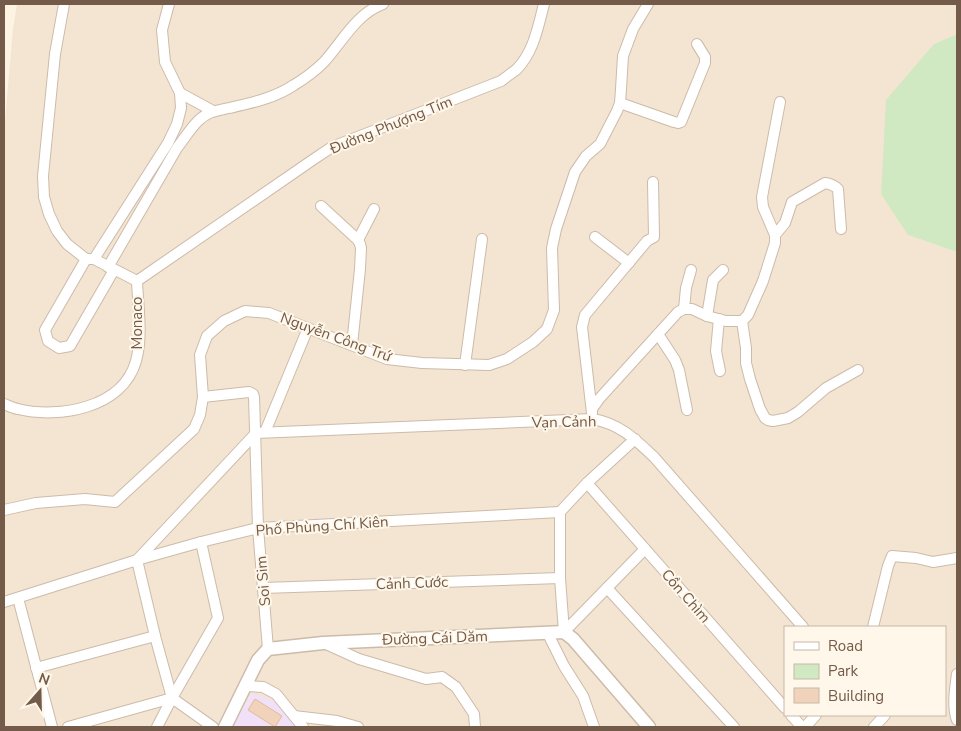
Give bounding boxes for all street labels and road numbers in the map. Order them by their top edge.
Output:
street label: Đường Phượng Tím [326,91,455,159]
street label: Monaco [127,297,147,349]
street label: Nguyễn Công Trứ [278,308,396,367]
street label: Vạn Cảnh [531,411,596,433]
street label: Phố Phùng Chí Kiên [255,511,389,541]
street label: Soi Sim [251,555,275,607]
street label: Cồn Chìm [657,565,715,627]
street label: Cảnh Cước [376,572,449,594]
street label: Đường Cái Dăm [381,626,488,650]

